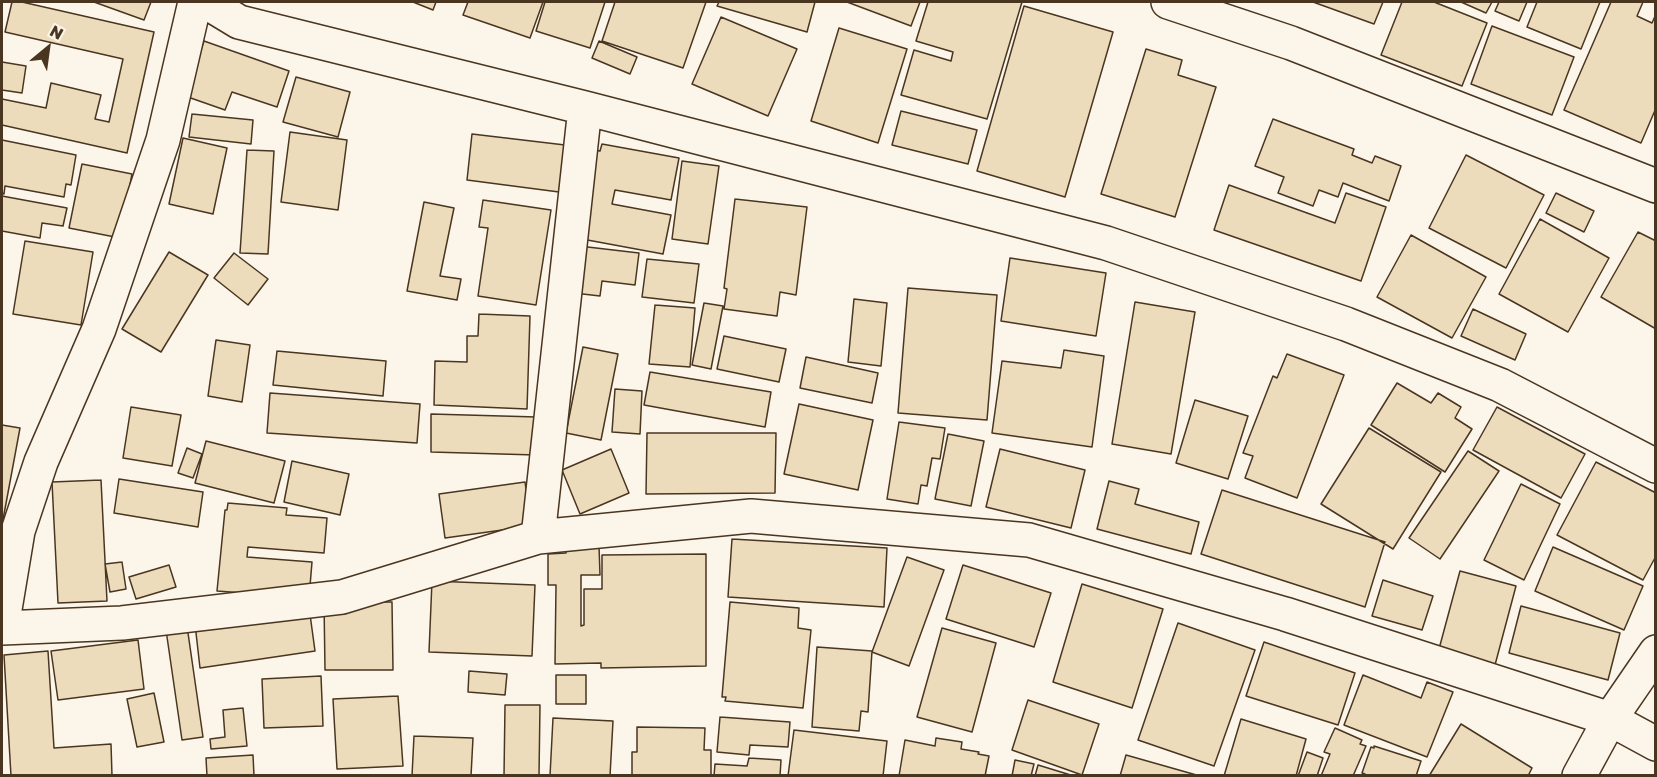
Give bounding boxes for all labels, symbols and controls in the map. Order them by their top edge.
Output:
north arrow [18,18,78,78]
text: N [47,21,67,44]

